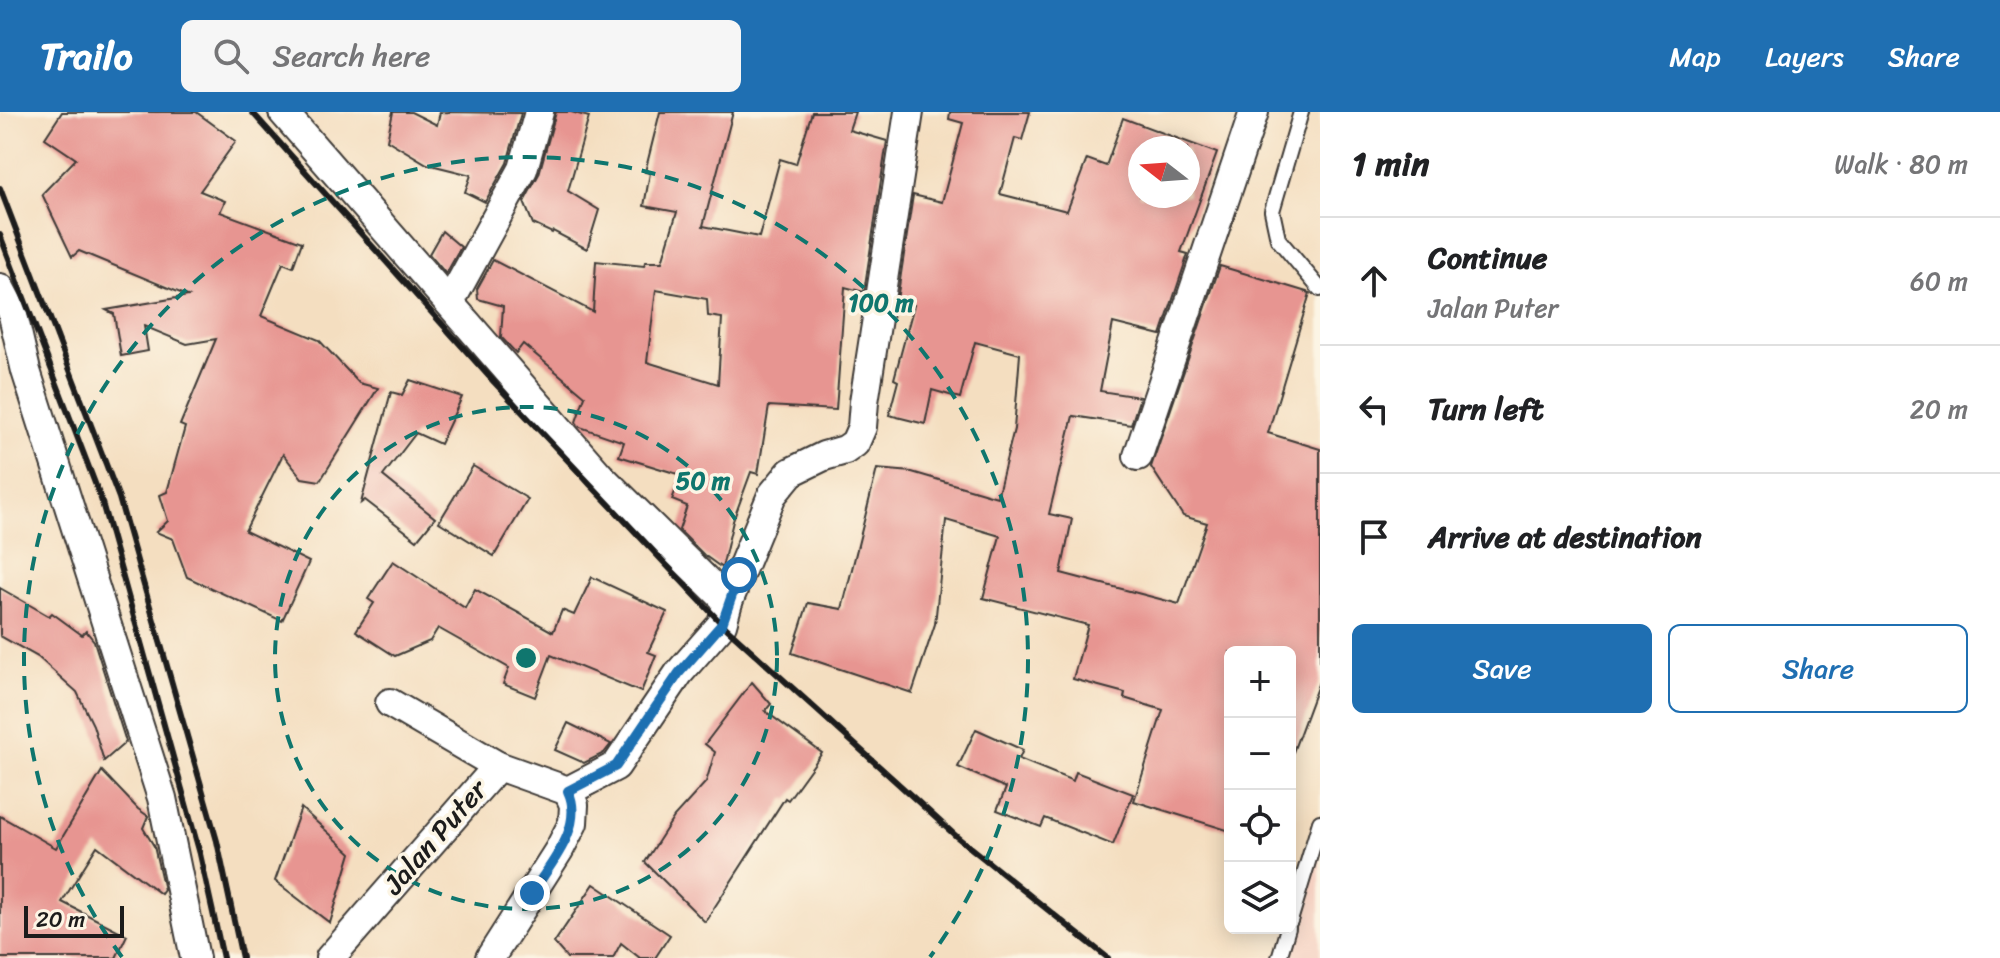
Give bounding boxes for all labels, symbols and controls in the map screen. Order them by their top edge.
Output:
search box [181,20,741,92]
text: Trailo [40,23,133,90]
text: Search here [273,29,431,83]
text: Map [1669,32,1721,81]
text: Layers [1765,32,1844,81]
text: Share [1888,32,1960,81]
icon: search [209,34,253,78]
text: 1 min [1352,134,1429,194]
north arrow [1128,136,1200,208]
text: Walk · 80 m [1834,141,1968,187]
text: Continue [1428,231,1547,285]
text: 60 m [1910,258,1968,304]
icon: ahead [1352,259,1396,303]
text: 100 m [848,282,914,324]
text: Jalan Puter [1428,285,1558,331]
text: Turn left [1428,382,1544,436]
text: 20 m [1910,386,1968,432]
icon: left [1352,387,1396,431]
text: 50 m [676,460,731,502]
text: Arrive at destination [1428,510,1702,564]
icon: arrive [1352,515,1396,559]
route start [721,557,757,593]
button: Save [1352,624,1652,713]
button: Share [1668,624,1968,713]
centre of rings [512,644,540,672]
map controls [1224,646,1296,934]
button: + [1224,646,1296,718]
button: − [1224,718,1296,790]
street label: Jalan Puter [370,767,500,907]
button: locate [1224,790,1296,862]
button: layers [1224,862,1296,934]
route end [514,875,550,911]
text: 20 m [36,900,85,939]
scale bar [24,902,124,938]

